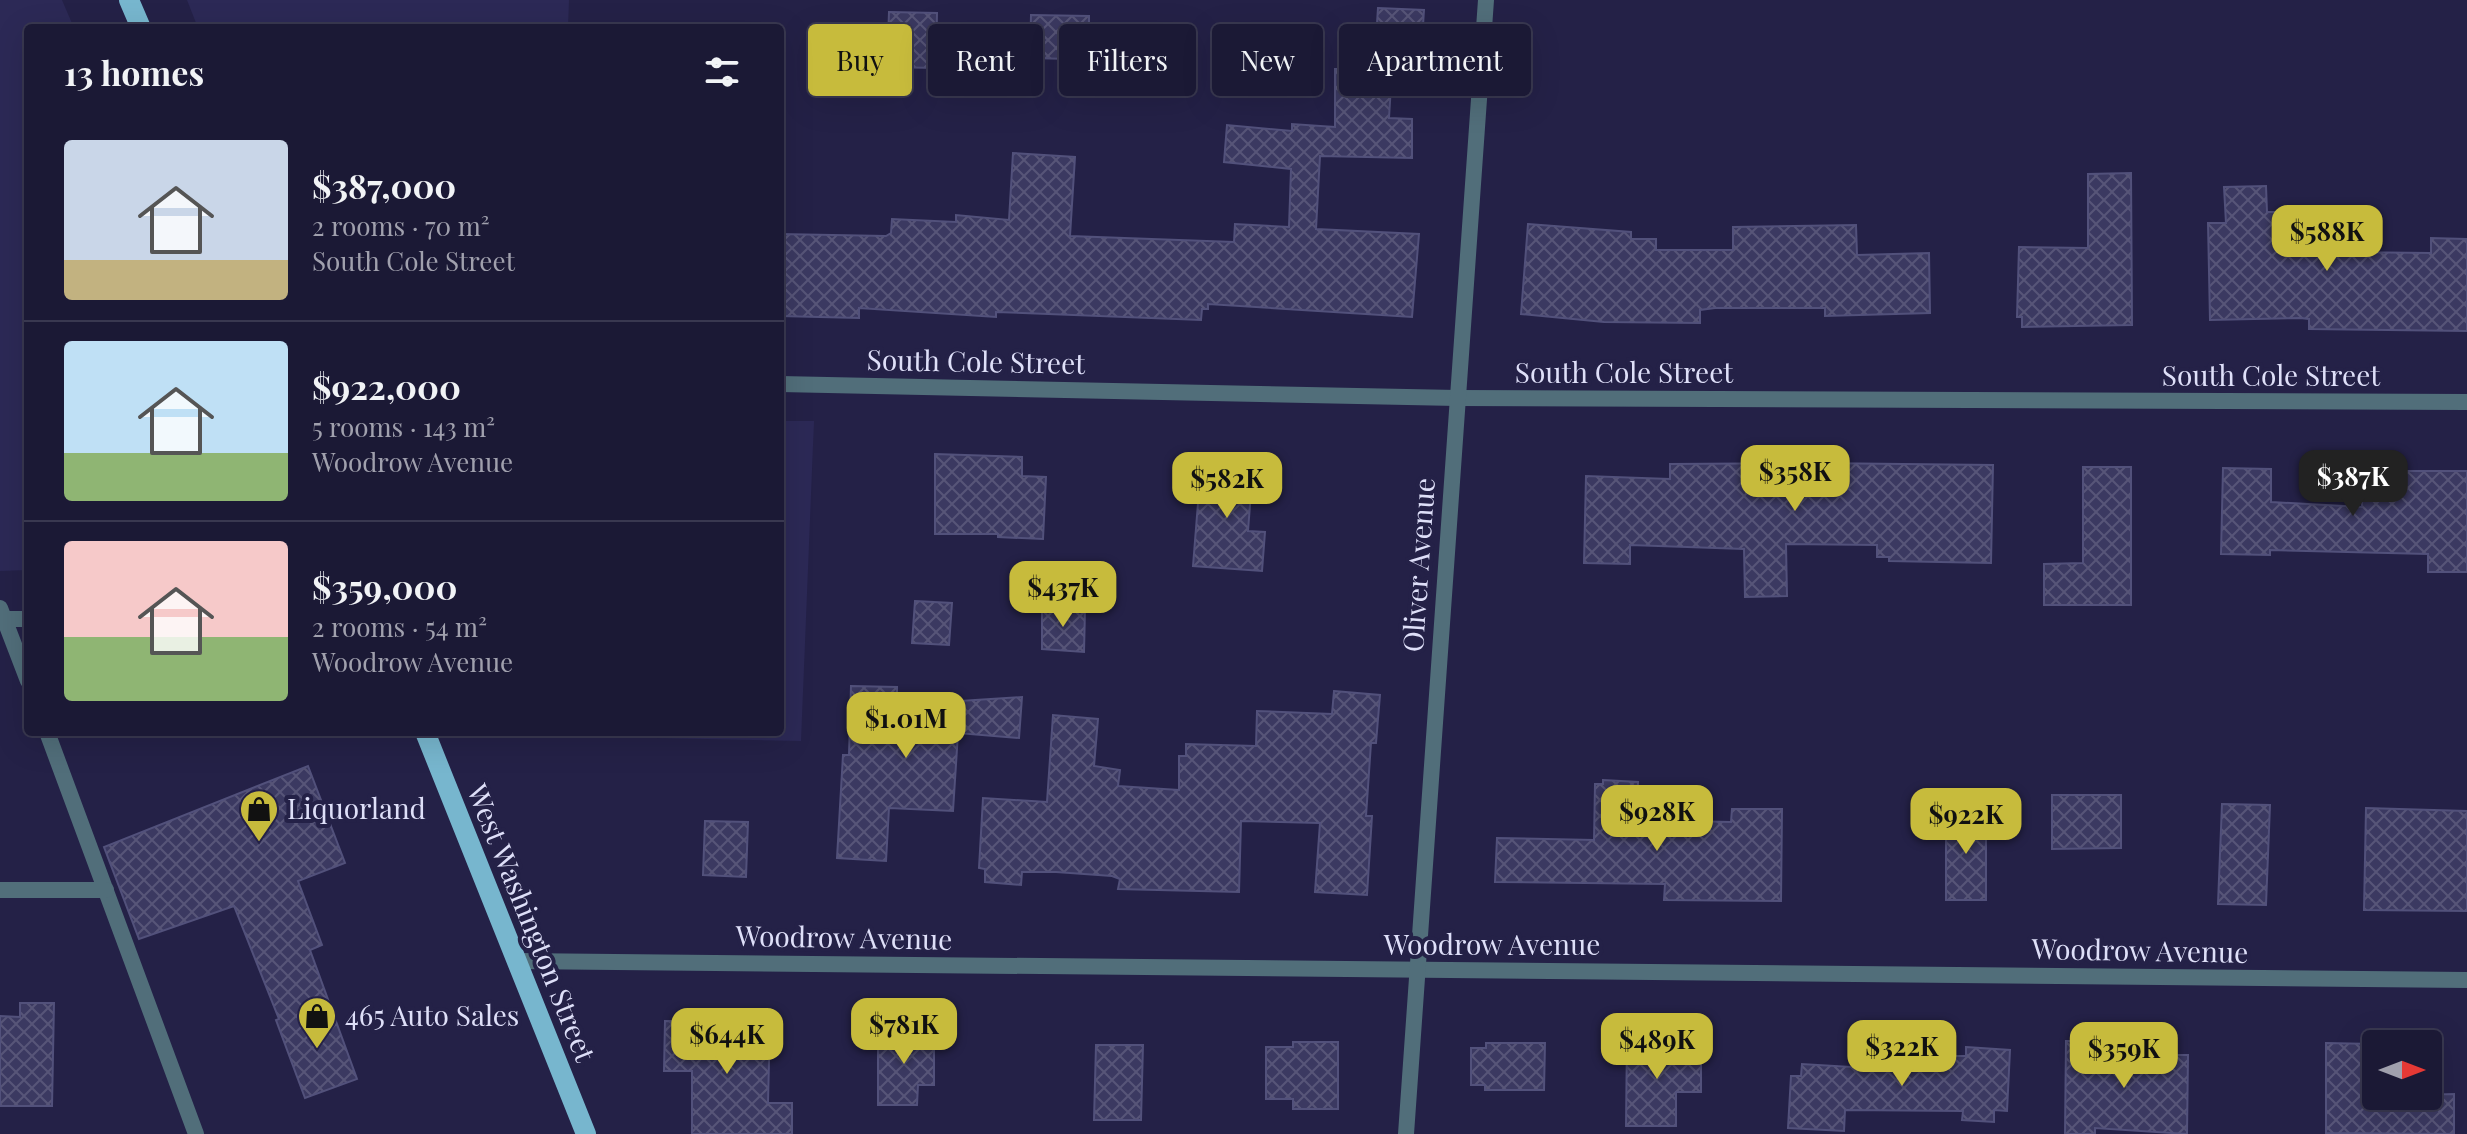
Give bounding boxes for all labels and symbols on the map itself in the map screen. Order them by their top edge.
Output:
pin: $588K [2271,205,2383,273]
street label: South Cole Street [866,340,1087,381]
street label: South Cole Street [1515,353,1734,390]
street label: South Cole Street [2162,356,2381,393]
pin: $358K [1739,445,1851,513]
pin: $387K [2297,450,2409,518]
pin: $582K [1171,452,1283,520]
street label: Oliver Avenue [1393,477,1442,653]
pin: $437K [1007,561,1119,629]
pin: $1.01M [841,692,971,760]
street label: West Washington Street [459,777,605,1068]
pin: $928K [1601,785,1713,853]
shop icon: Liquorland [238,788,280,843]
pin: $922K [1910,788,2022,856]
place label: Liquorland [287,789,426,826]
street label: Woodrow Avenue [734,916,953,957]
street label: Woodrow Avenue [1383,925,1600,962]
street label: Woodrow Avenue [2030,929,2249,970]
shop icon: 465 Auto Sales [296,995,338,1050]
place label: 465 Auto Sales [345,996,519,1033]
pin: $781K [848,998,960,1066]
pin: $644K [671,1008,783,1076]
pin: $489K [1601,1013,1713,1081]
pin: $322K [1846,1020,1958,1088]
pin: $359K [2068,1022,2180,1090]
north arrow [2362,1030,2442,1110]

